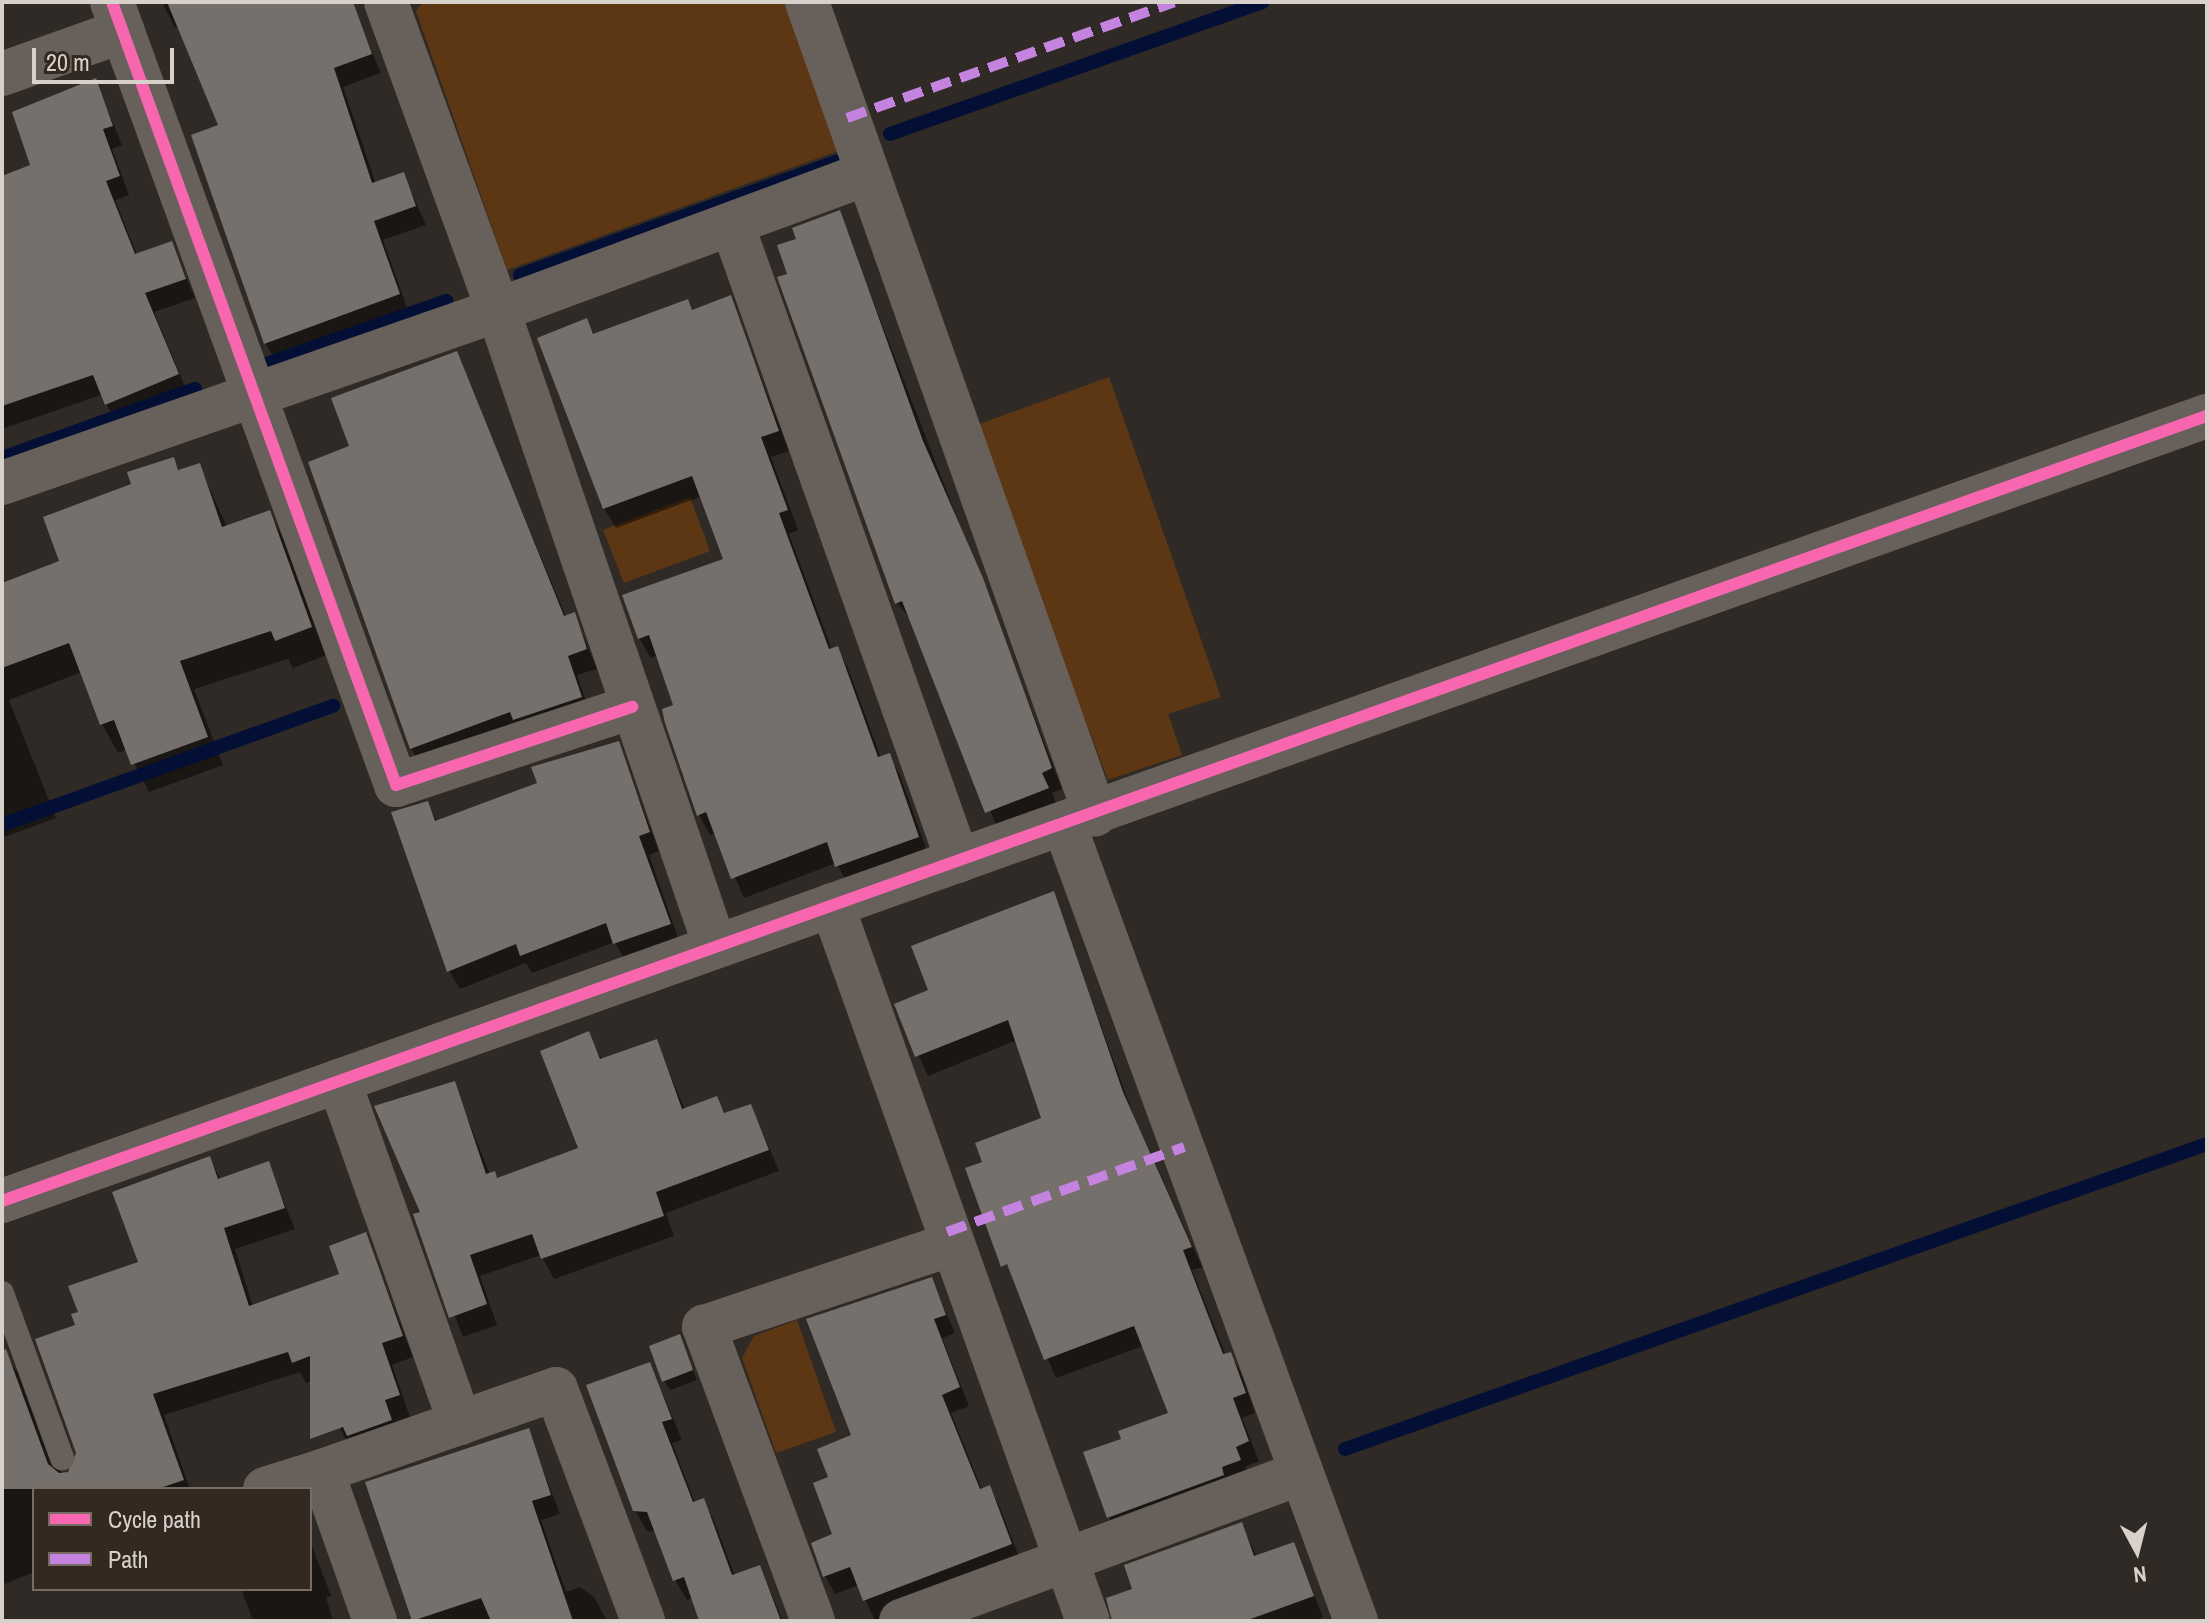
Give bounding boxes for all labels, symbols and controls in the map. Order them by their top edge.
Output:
scale bar [36,32,178,82]
text: 20 m [46,46,90,78]
legend [32,1487,312,1591]
text: Cycle path [108,1503,201,1535]
north arrow [2097,1511,2177,1591]
text: Path [108,1543,149,1575]
text: N [2132,1559,2148,1591]

